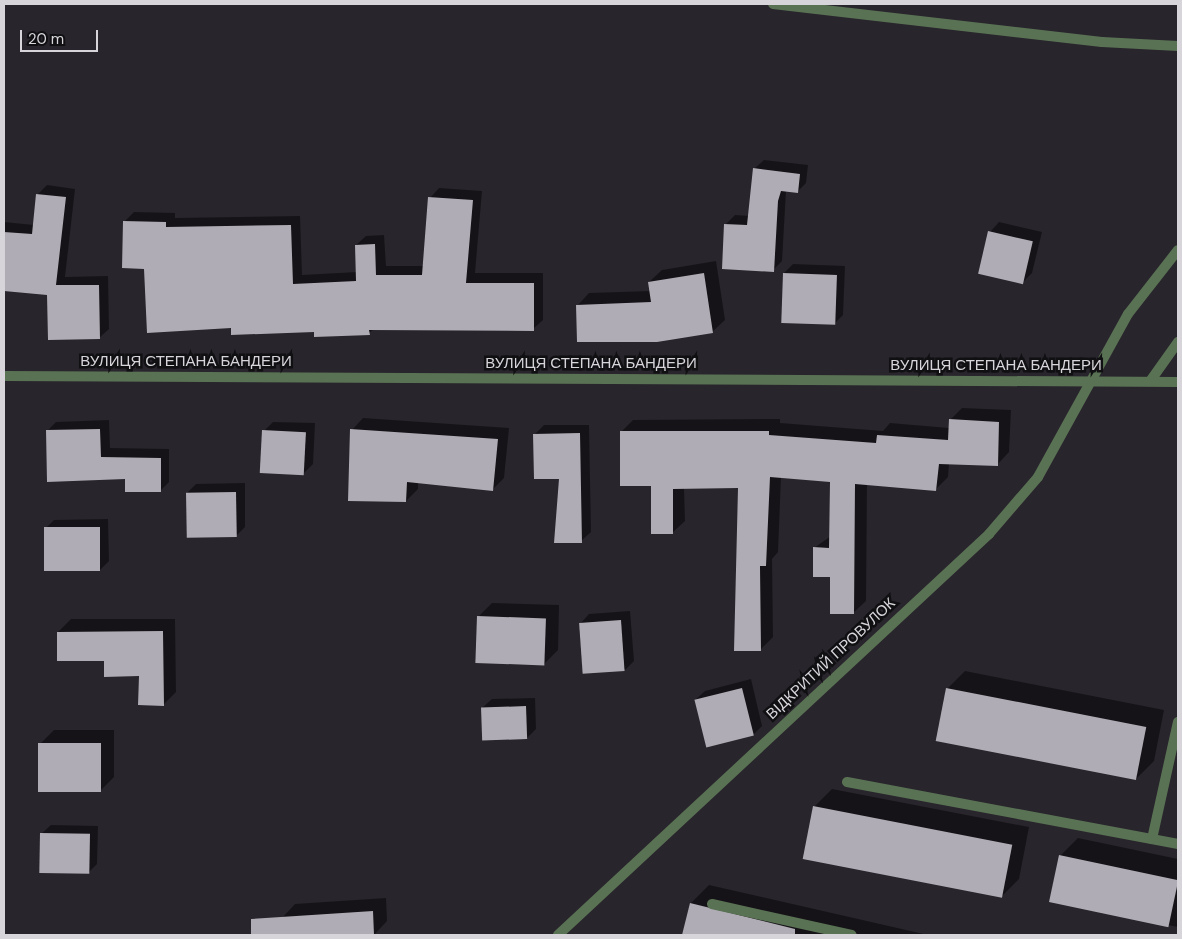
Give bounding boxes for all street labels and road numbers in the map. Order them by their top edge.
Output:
street label: ВУЛИЦЯ СТЕПАНА БАНДЕРИ [80,353,292,371]
street label: ВУЛИЦЯ СТЕПАНА БАНДЕРИ [485,355,697,373]
street label: ВУЛИЦЯ СТЕПАНА БАНДЕРИ [890,357,1102,375]
street label: ВІДКРИТИЙ ПРОВУЛОК [763,595,899,723]

